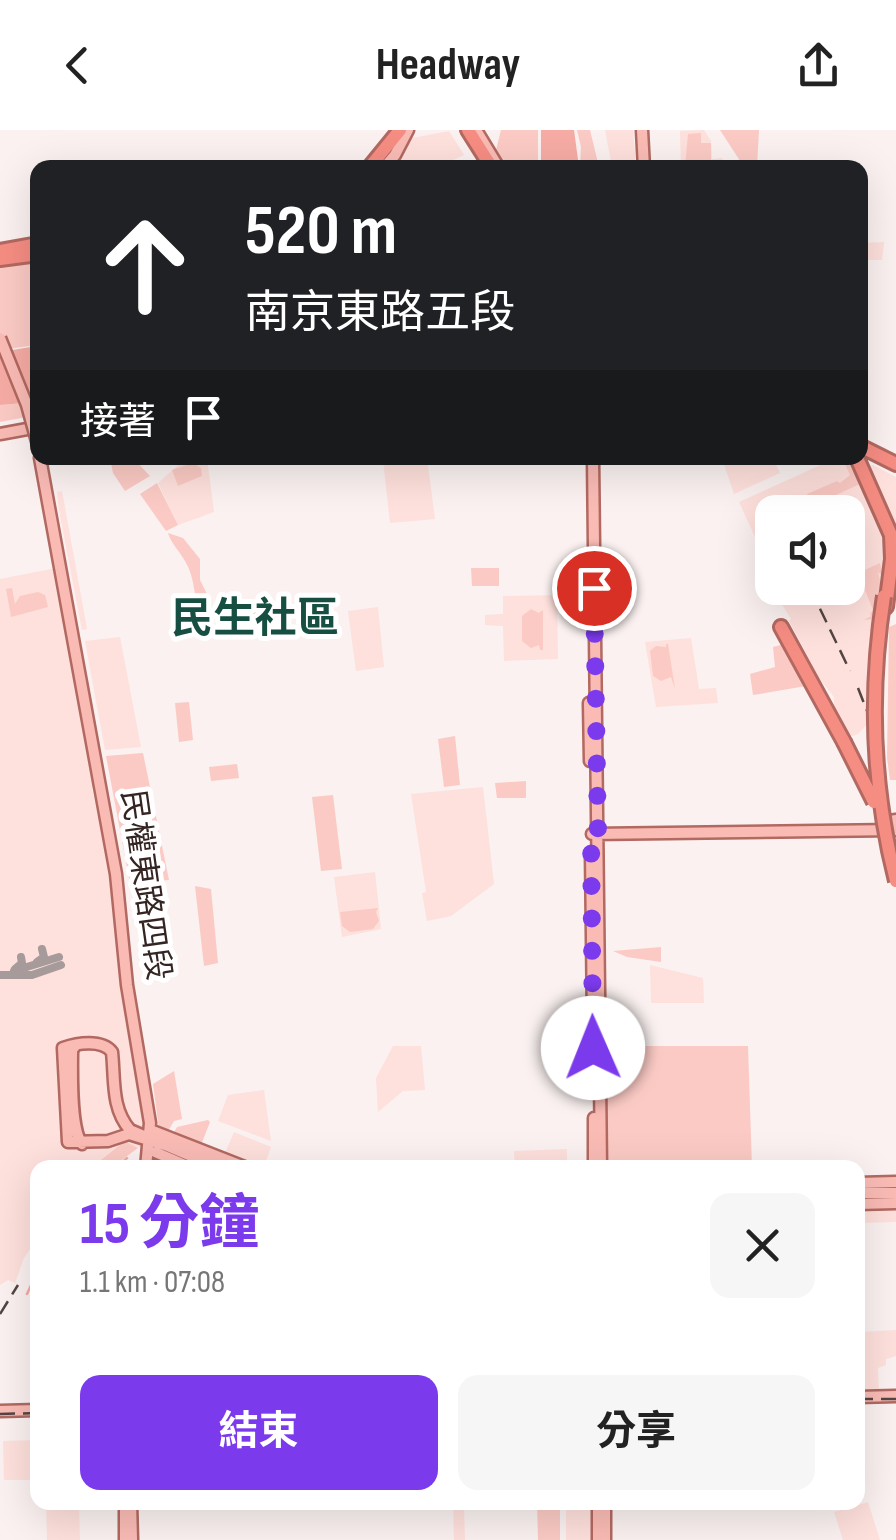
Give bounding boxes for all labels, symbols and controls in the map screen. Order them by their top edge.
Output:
icon: back [50,38,105,93]
text: Headway [376,38,520,93]
icon: share [791,38,846,93]
text: 520 m [245,190,397,274]
icon: ahead [80,200,210,330]
text: 南京東路五段 [245,286,515,341]
icon: arrive [176,390,231,445]
text: 接著 [80,400,156,445]
map controls [755,495,865,605]
button: sound [755,495,865,605]
pin [552,546,637,631]
icon: arrive [567,561,622,616]
district label: 民生社區 [171,594,339,645]
street label: 民權東路四段 [112,787,178,983]
position arrow [541,996,645,1100]
text: 15 分鐘 [80,1189,259,1261]
button: close [710,1193,815,1298]
text: 1.1 km · 07:08 [80,1263,225,1302]
button: 結束 [80,1375,438,1490]
button: 分享 [458,1375,815,1490]

